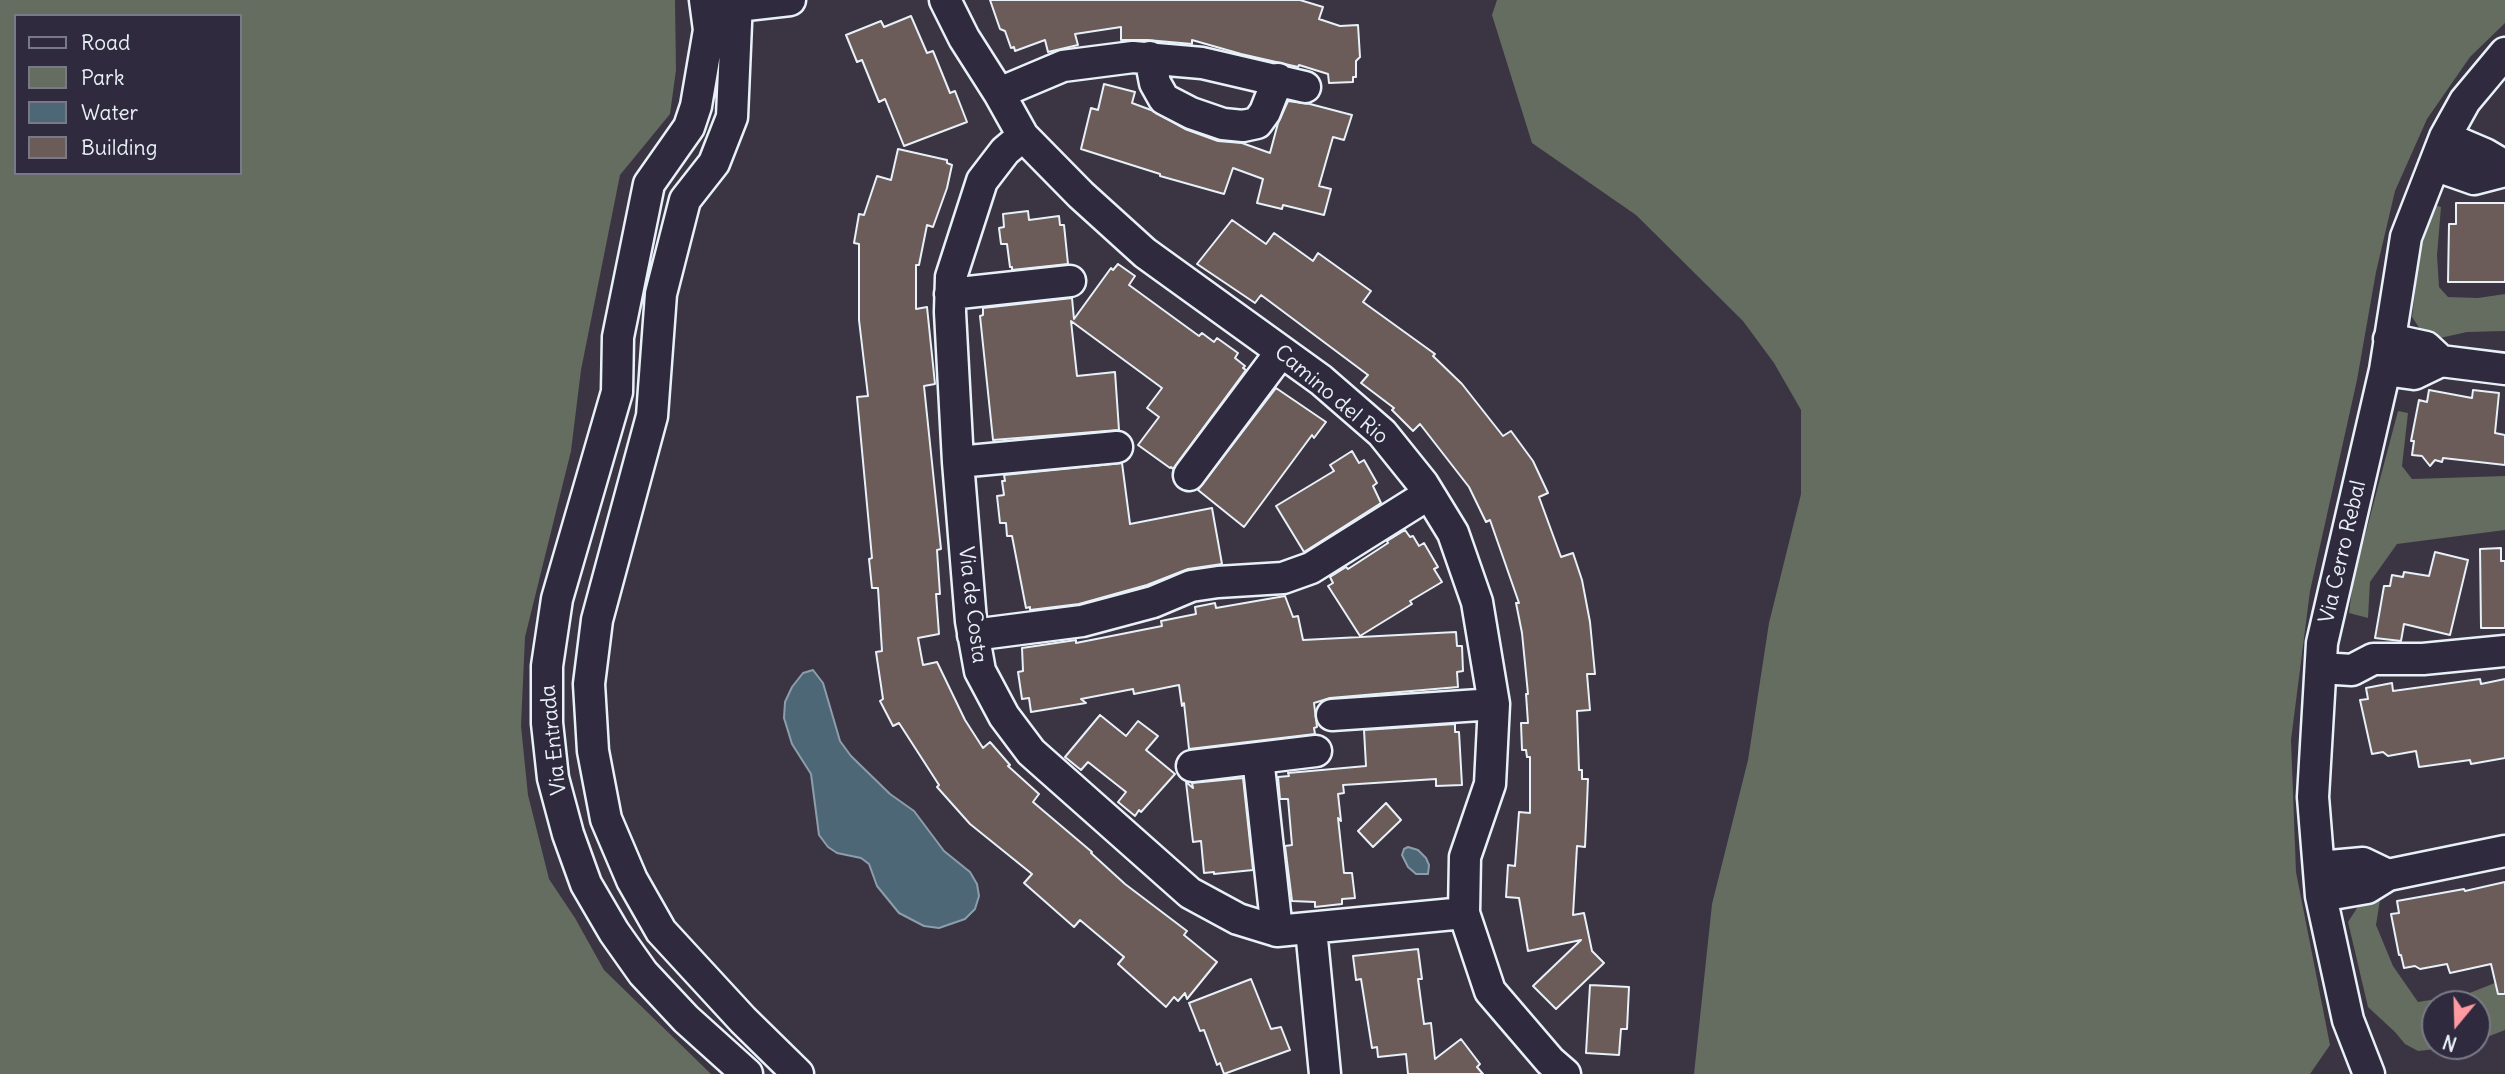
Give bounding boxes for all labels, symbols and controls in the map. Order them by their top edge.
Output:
legend [14,14,242,175]
text: Road [81,29,130,56]
text: Park [81,64,124,91]
text: Water [81,99,138,126]
text: Building [81,134,157,161]
street label: Camino del Rio [1269,340,1393,450]
street label: Via Cerro Rebal [2314,478,2372,626]
street label: Via de Costa [952,545,992,665]
street label: Via Entrada [536,684,572,796]
north arrow [2421,990,2491,1060]
text: N [2440,1029,2460,1056]

